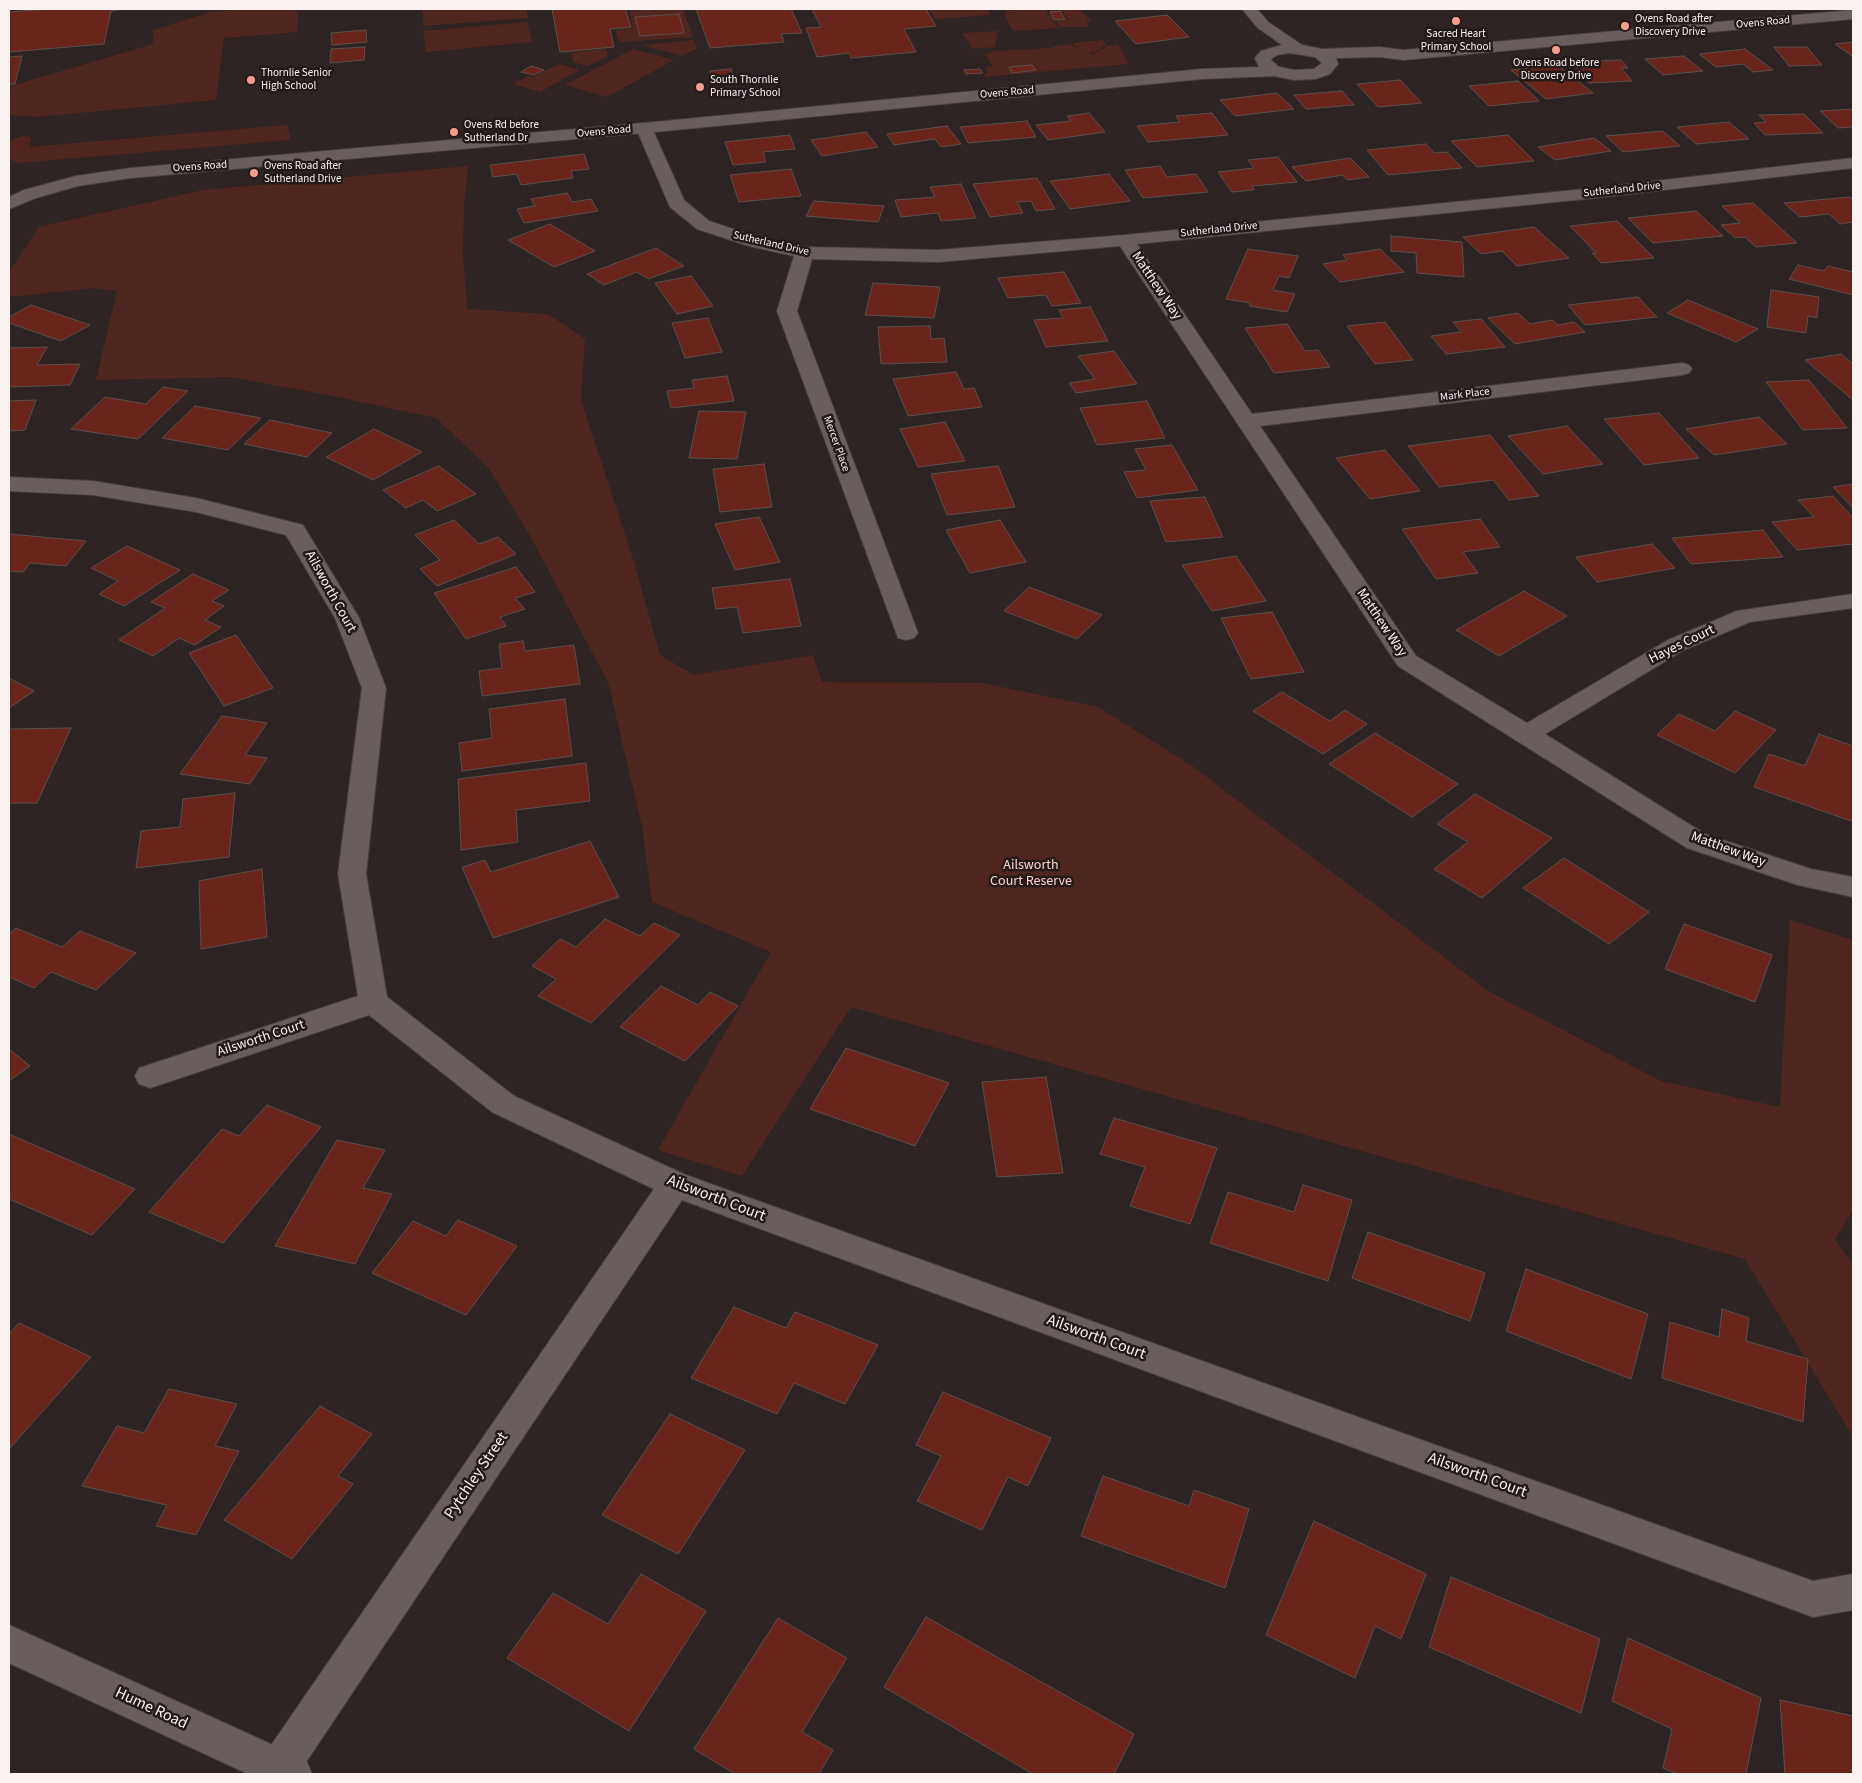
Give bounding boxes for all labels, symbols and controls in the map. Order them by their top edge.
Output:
place label: Ovens Road after Discovery Drive [1635,13,1713,39]
street label: Ovens Road [1735,14,1791,32]
marker: Sacred Heart Primary School [1450,15,1462,27]
marker: Ovens Road after Discovery Drive [1619,20,1631,32]
place label: Sacred Heart Primary School [1421,28,1491,54]
marker: Ovens Road before Discovery Drive [1550,44,1562,56]
place label: Ovens Road before Discovery Drive [1513,57,1599,83]
place label: Thornlie Senior High School [261,67,332,93]
marker: Thornlie Senior High School [245,74,257,86]
place label: South Thornlie Primary School [710,74,780,100]
marker: South Thornlie Primary School [694,81,706,93]
street label: Ovens Road [979,84,1035,102]
place label: Ovens Rd before Sutherland Dr [464,119,539,145]
street label: Ovens Road [576,123,632,141]
marker: Ovens Rd before Sutherland Dr [448,126,460,138]
street label: Ovens Road [172,159,228,175]
place label: Ovens Road after Sutherland Drive [264,160,342,186]
marker: Ovens Road after Sutherland Drive [248,167,260,179]
street label: Sutherland Drive [1583,179,1661,201]
street label: Sutherland Drive [1180,219,1258,241]
street label: Sutherland Drive [732,229,810,259]
street label: Matthew Way [1127,249,1185,323]
street label: Mark Place [1439,385,1491,405]
street label: Mercer Place [820,414,852,474]
street label: Ailsworth Court [301,548,359,636]
street label: Matthew Way [1352,586,1410,660]
street label: Hayes Court [1646,622,1718,668]
street label: Matthew Way [1688,829,1768,871]
park label: Ailsworth Court Reserve [990,858,1072,890]
street label: Ailsworth Court [215,1017,307,1061]
street label: Ailsworth Court [664,1171,768,1227]
street label: Ailsworth Court [1044,1311,1148,1365]
street label: Pytchley Street [441,1429,513,1523]
street label: Ailsworth Court [1425,1449,1529,1503]
street label: Hume Road [112,1684,190,1734]

